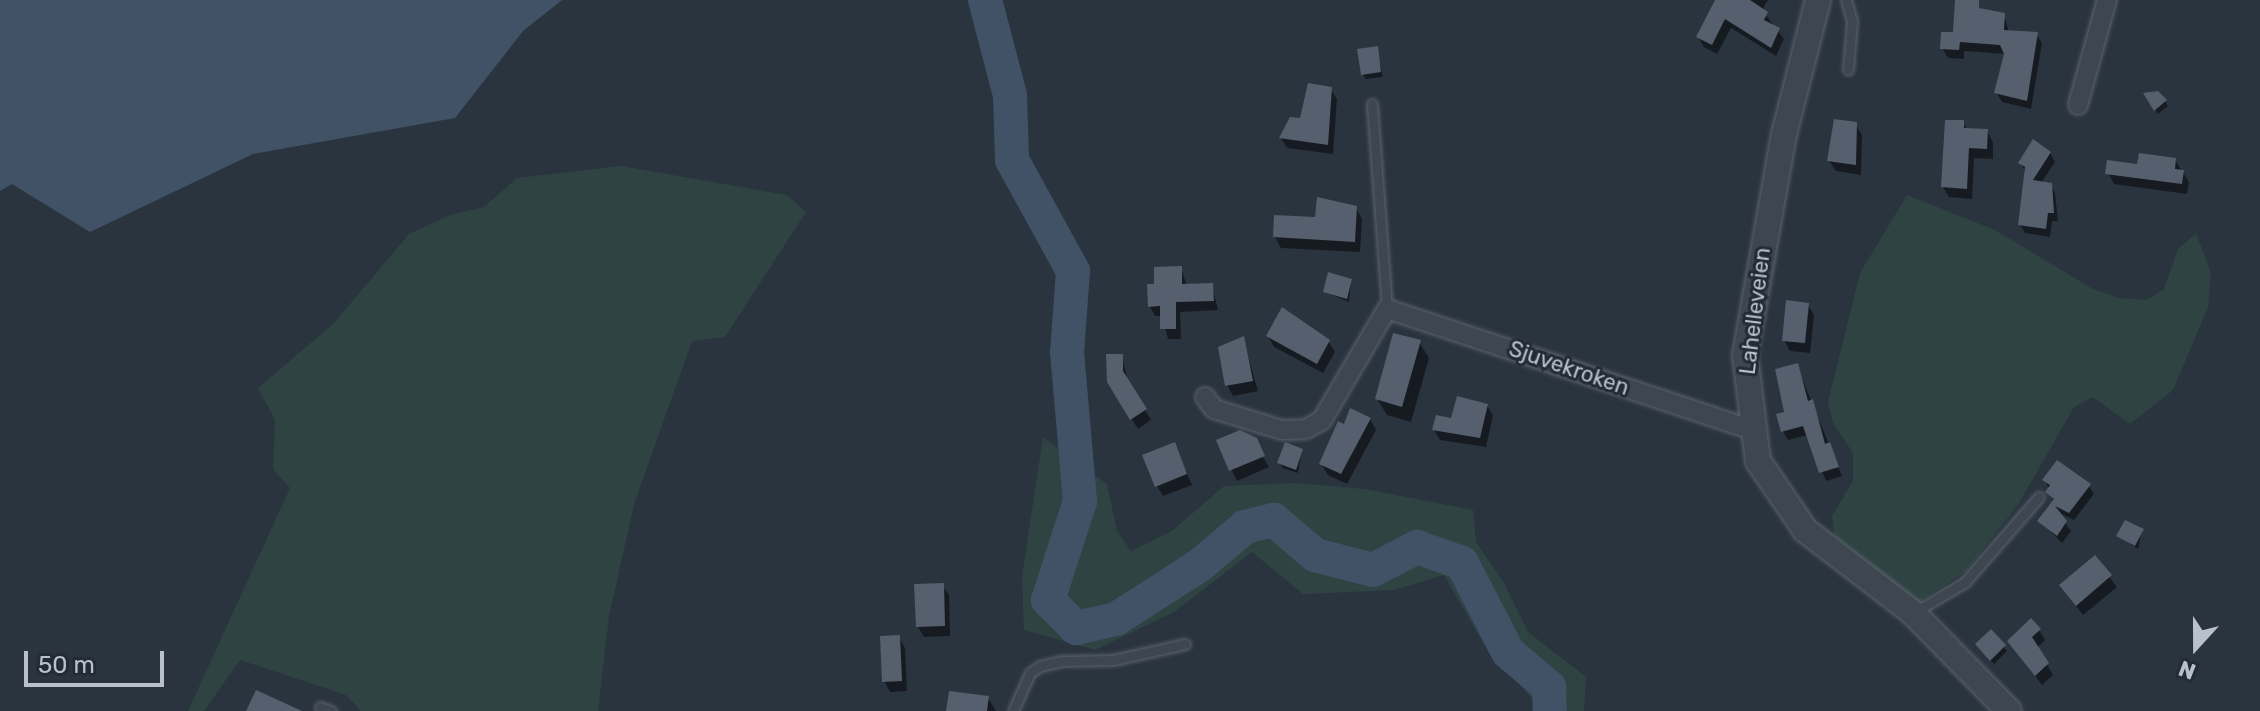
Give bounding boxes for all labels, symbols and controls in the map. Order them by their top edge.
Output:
street label: Lahelleveien [1734,246,1776,376]
street label: Sjuvekroken [1506,335,1632,401]
north arrow [2156,607,2236,687]
scale bar [28,635,168,685]
text: 50 m [38,651,95,679]
text: N [2175,654,2199,685]

